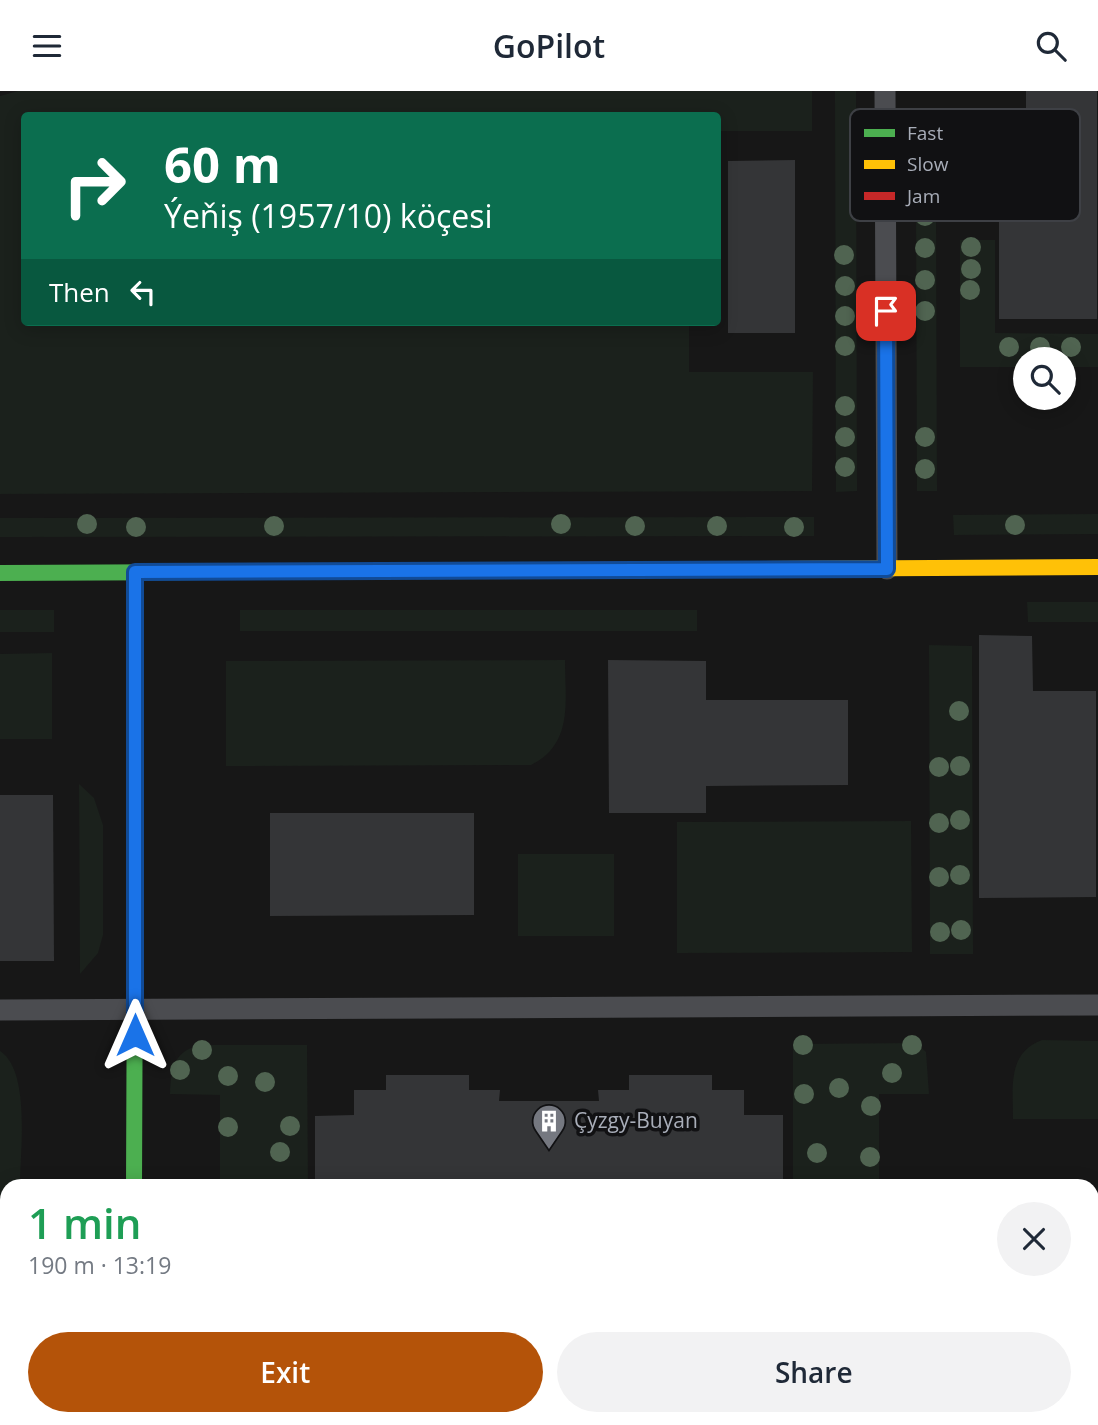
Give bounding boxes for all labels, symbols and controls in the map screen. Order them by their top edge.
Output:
text: GoPilot [493,24,605,67]
icon: menu [28,27,66,65]
icon: search [1032,27,1070,65]
legend [850,109,1080,221]
text: Fast [907,120,943,146]
text: 60 m [164,131,281,197]
icon: right [49,140,140,231]
text: Slow [907,151,949,177]
text: Jam [905,183,940,209]
text: Ýeňiş (1957/10) köçesi [164,194,493,237]
icon: left [124,273,162,311]
text: Then [49,274,110,310]
pin [856,281,916,341]
icon: arrive [867,292,905,330]
map controls [1013,347,1076,410]
button: search [1013,347,1076,410]
position arrow [98,998,172,1072]
building icon: Çyzgy-Buyan [530,1102,568,1151]
place label: Çyzgy-Buyan [574,1106,698,1134]
text: 1 min [28,1194,141,1251]
button: close [997,1202,1071,1276]
text: 190 m · 13:19 [28,1249,171,1281]
button: Exit [28,1332,543,1412]
button: Share [557,1332,1071,1412]

